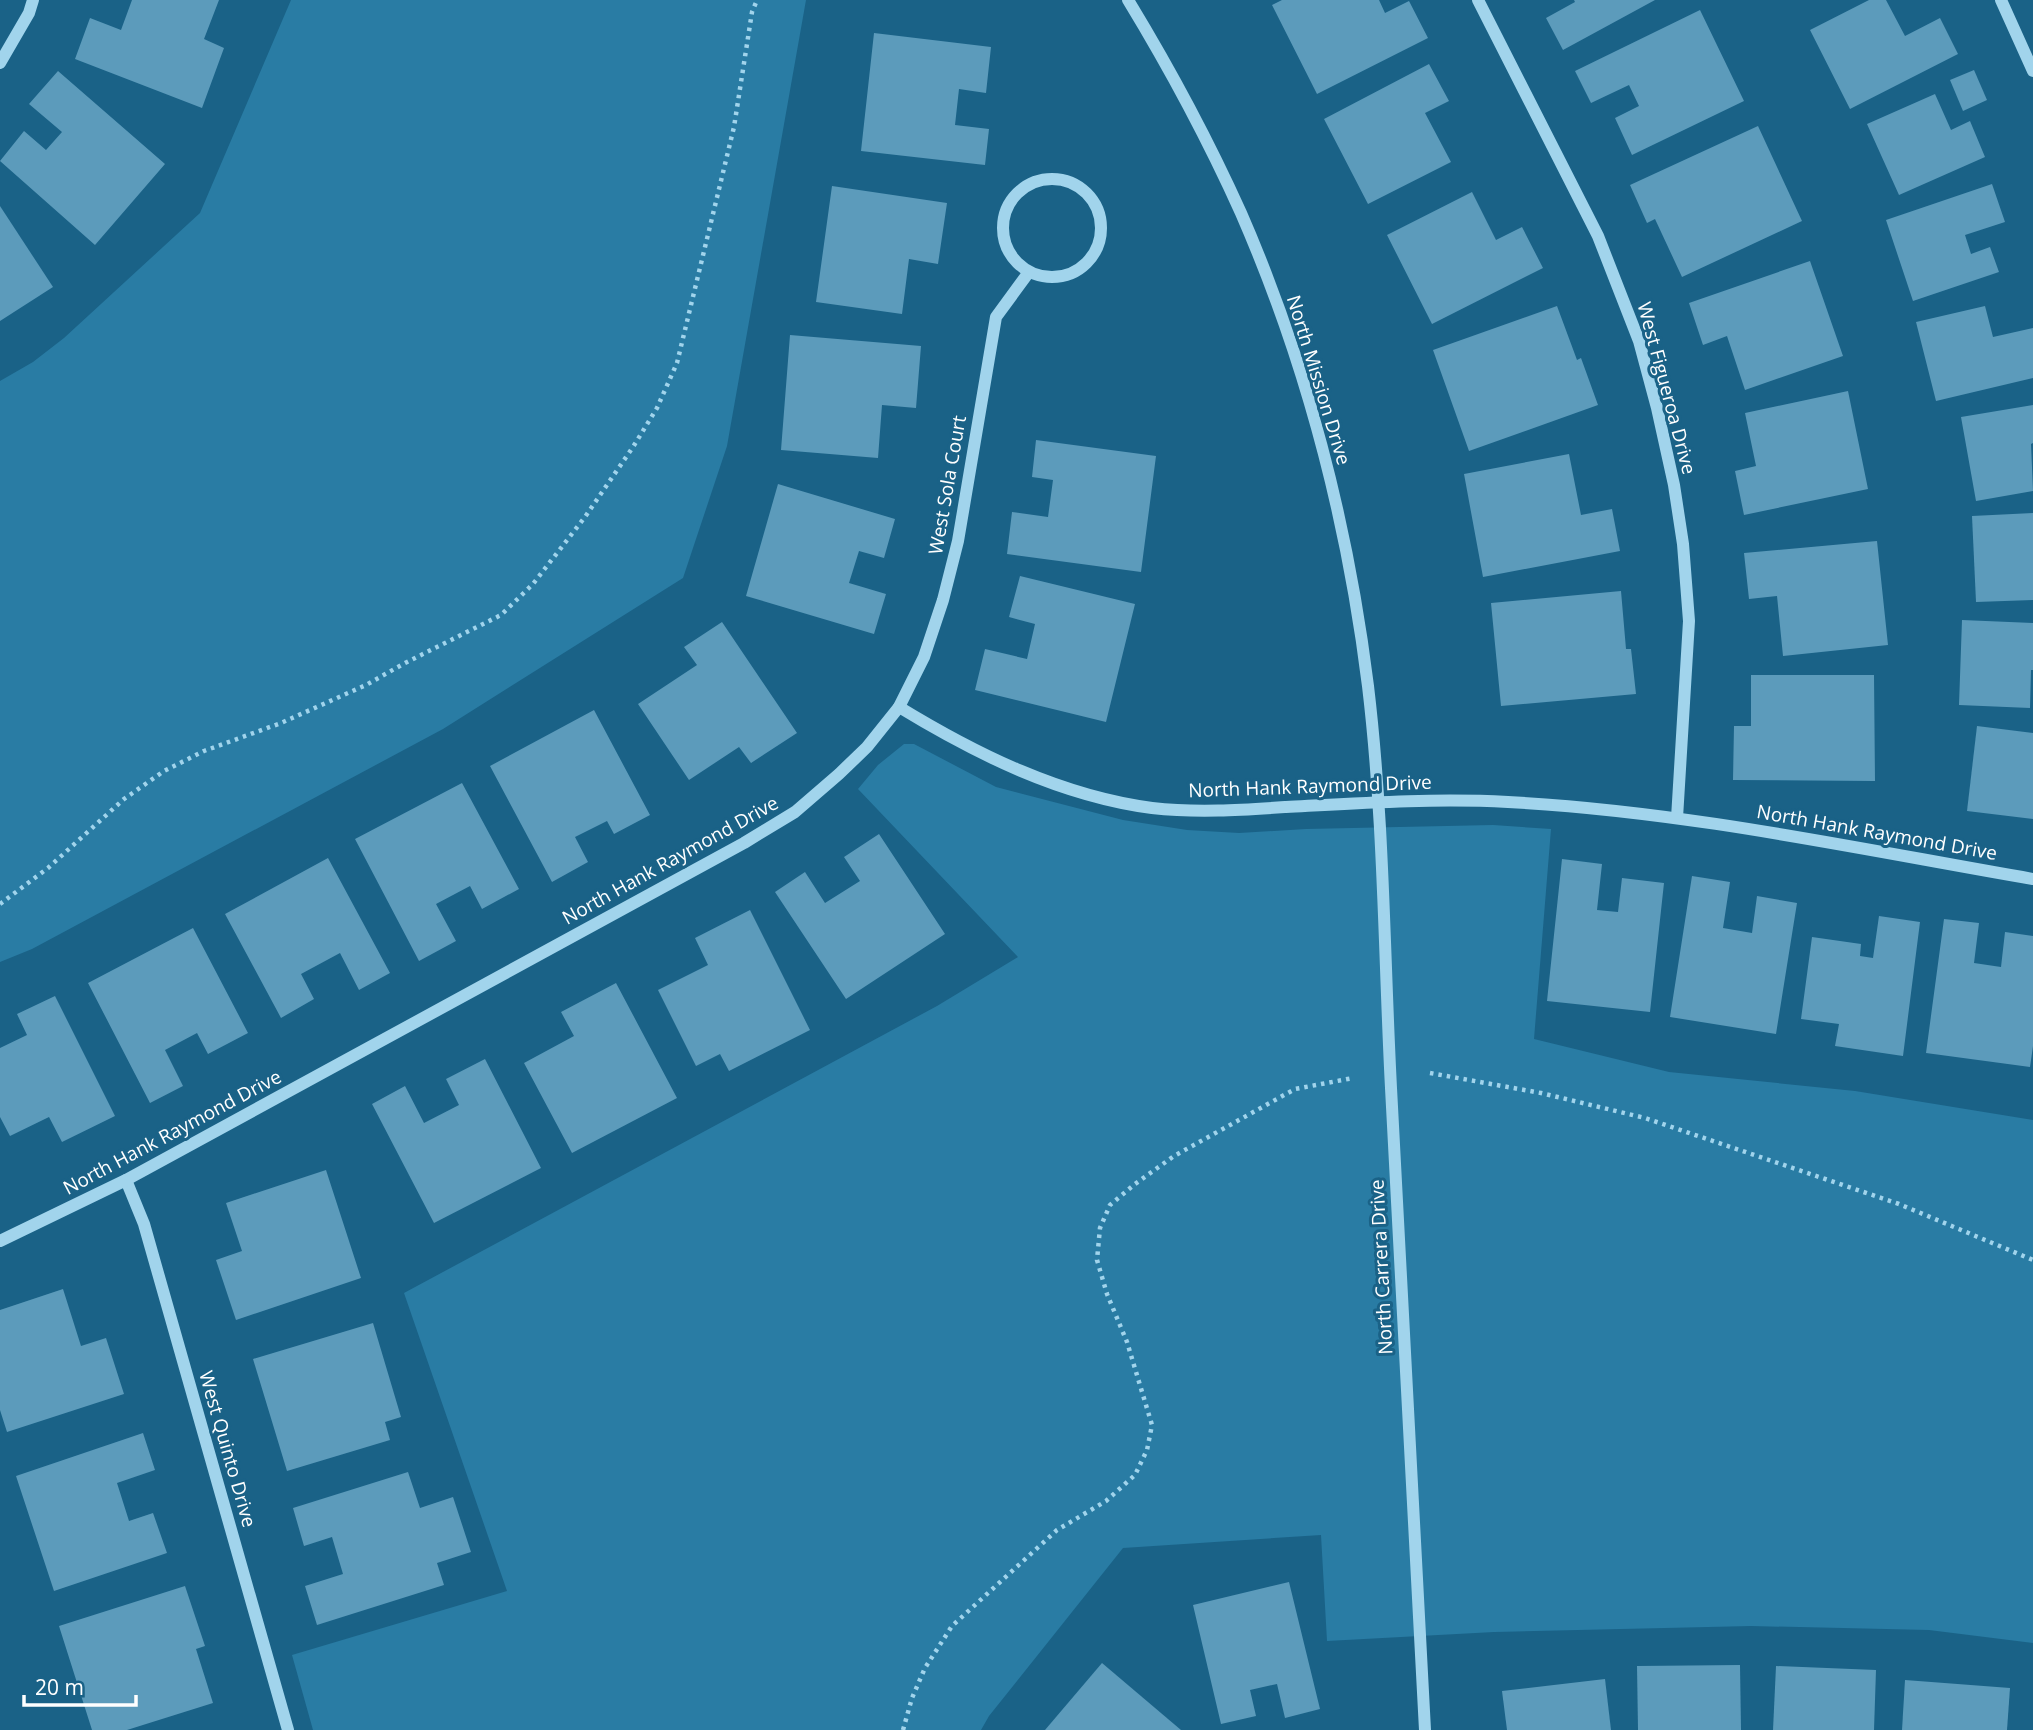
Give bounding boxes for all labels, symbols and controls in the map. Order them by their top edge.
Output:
street label: North Mission Drive [1281,292,1357,468]
street label: West Figueroa Drive [1631,299,1703,477]
street label: West Sola Court [922,413,972,557]
street label: North Hank Raymond Drive [1188,769,1432,803]
street label: North Hank Raymond Drive [557,790,783,930]
street label: North Hank Raymond Drive [1755,798,1999,866]
street label: North Hank Raymond Drive [58,1063,286,1201]
street label: North Carrera Drive [1363,1179,1399,1355]
street label: West Quinto Drive [193,1368,263,1530]
scale bar [24,1664,136,1708]
text: 20 m [35,1673,84,1701]

